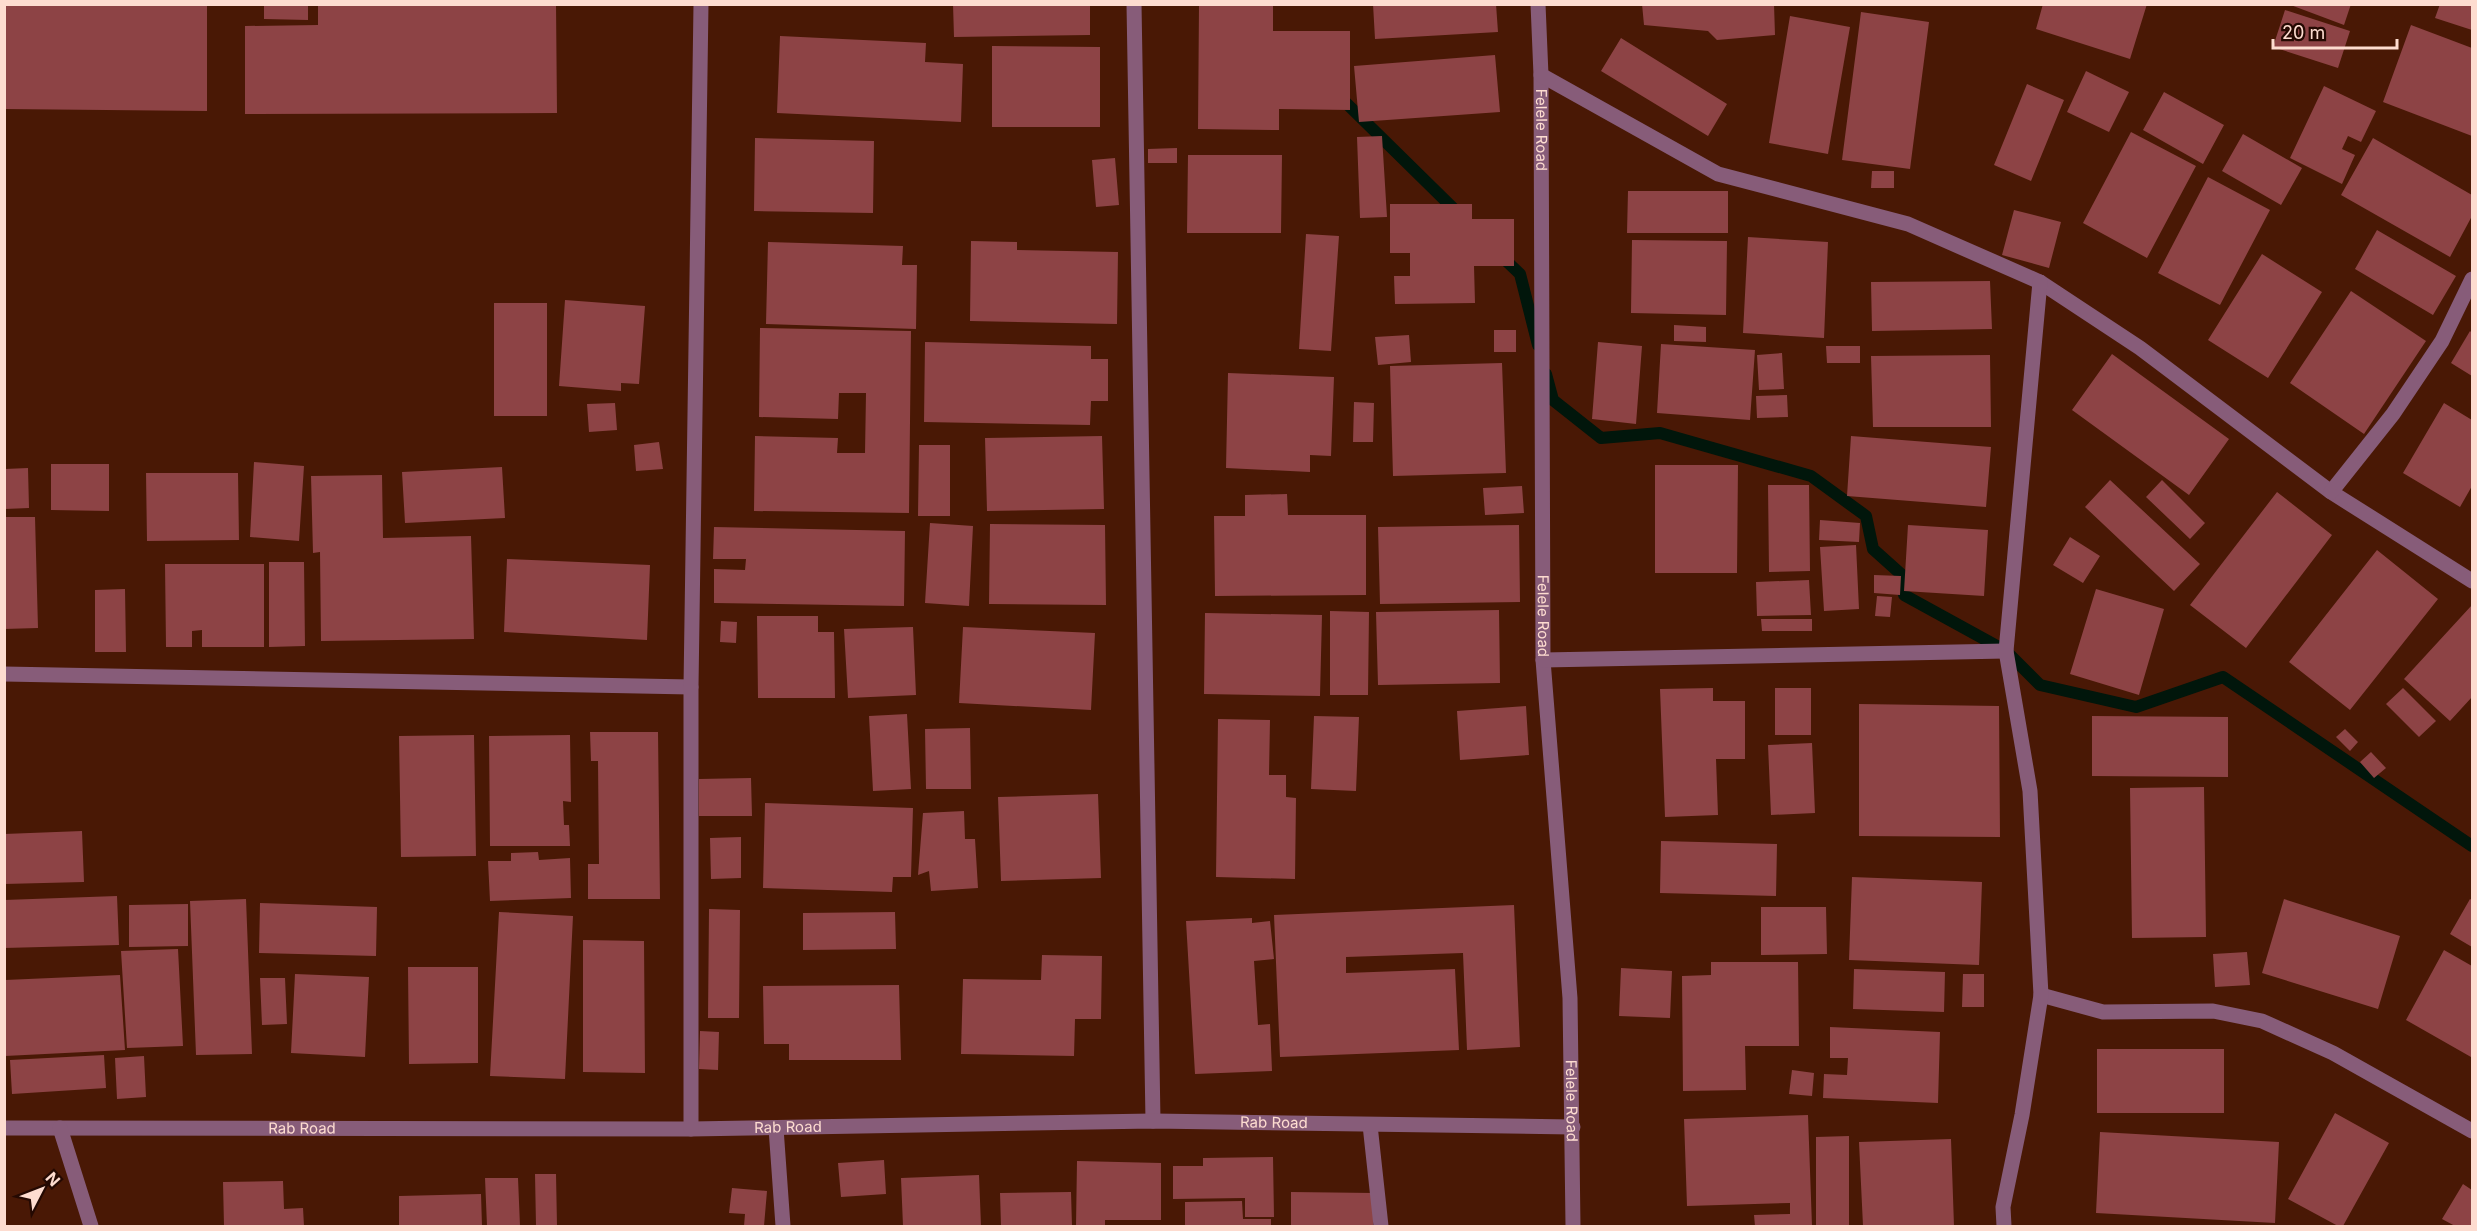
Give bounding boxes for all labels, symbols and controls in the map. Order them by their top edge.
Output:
scale bar [2273,12,2398,50]
text: 20 m [2282,22,2325,43]
street label: Felele Road [1532,89,1551,171]
street label: Felele Road [1534,575,1553,657]
street label: Felele Road [1562,1060,1582,1142]
street label: Rab Road [1240,1112,1308,1132]
street label: Rab Road [754,1117,822,1137]
street label: Rab Road [268,1118,336,1137]
north arrow [12,1159,72,1219]
text: N [42,1168,65,1190]

